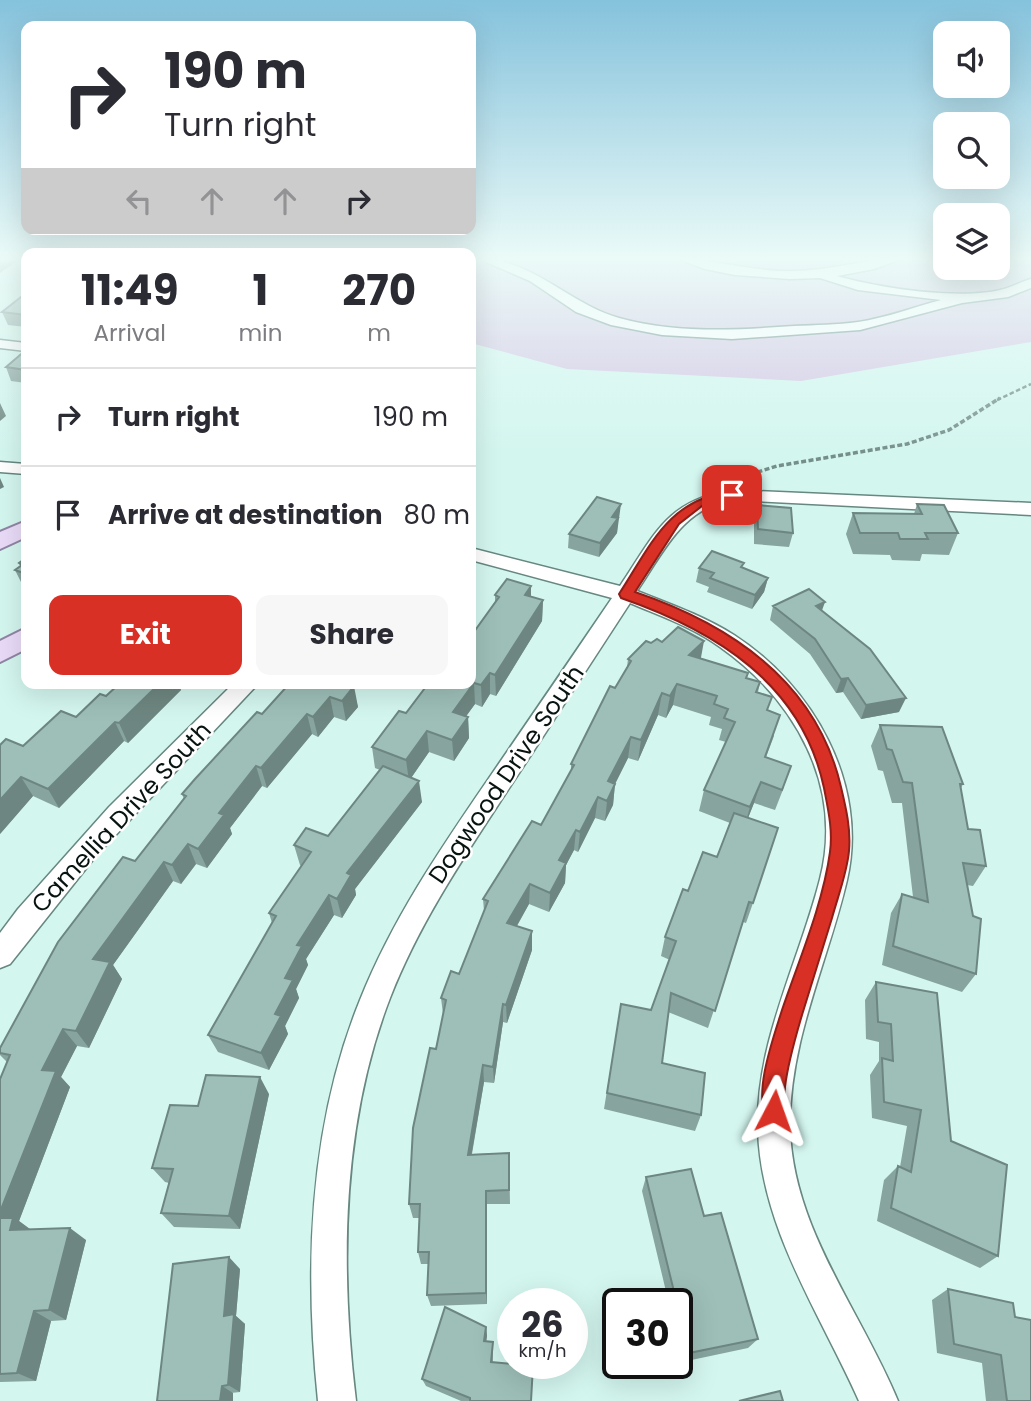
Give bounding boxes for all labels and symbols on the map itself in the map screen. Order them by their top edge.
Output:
pin [702,465,762,525]
street label: Dogwood Drive South [420,658,592,890]
street label: Camellia Drive South [24,714,218,920]
position arrow [737,1074,811,1148]
speed limit sign: 30 [602,1288,693,1379]

